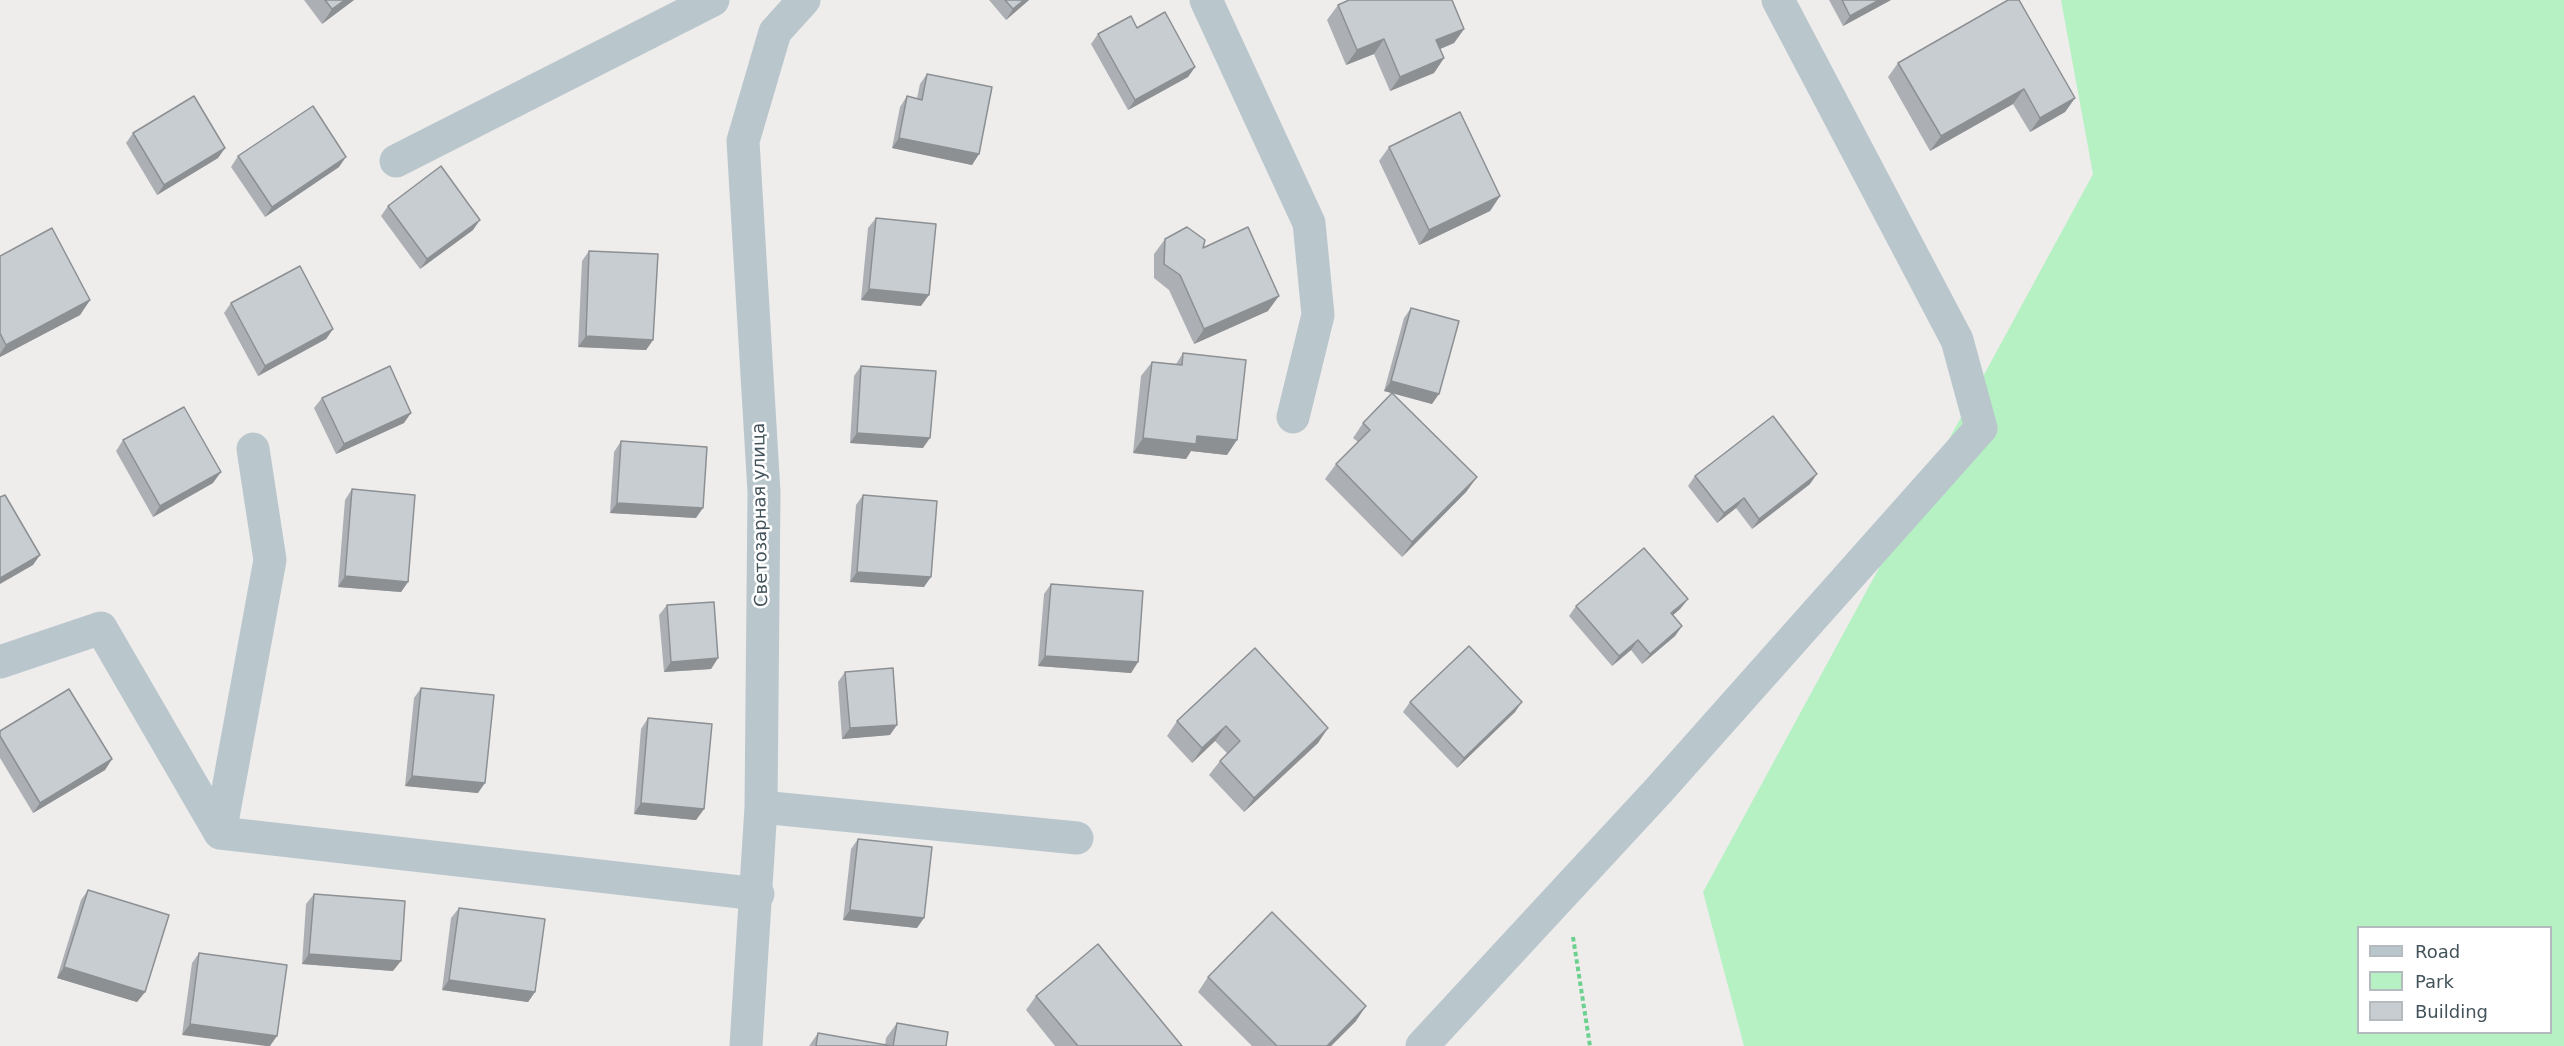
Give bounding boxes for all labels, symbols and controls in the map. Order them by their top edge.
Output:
street label: Светозарная улица [749,423,773,607]
legend [2357,926,2552,1034]
text: Road [2415,941,2460,962]
text: Park [2415,971,2454,992]
text: Building [2415,1001,2488,1022]

